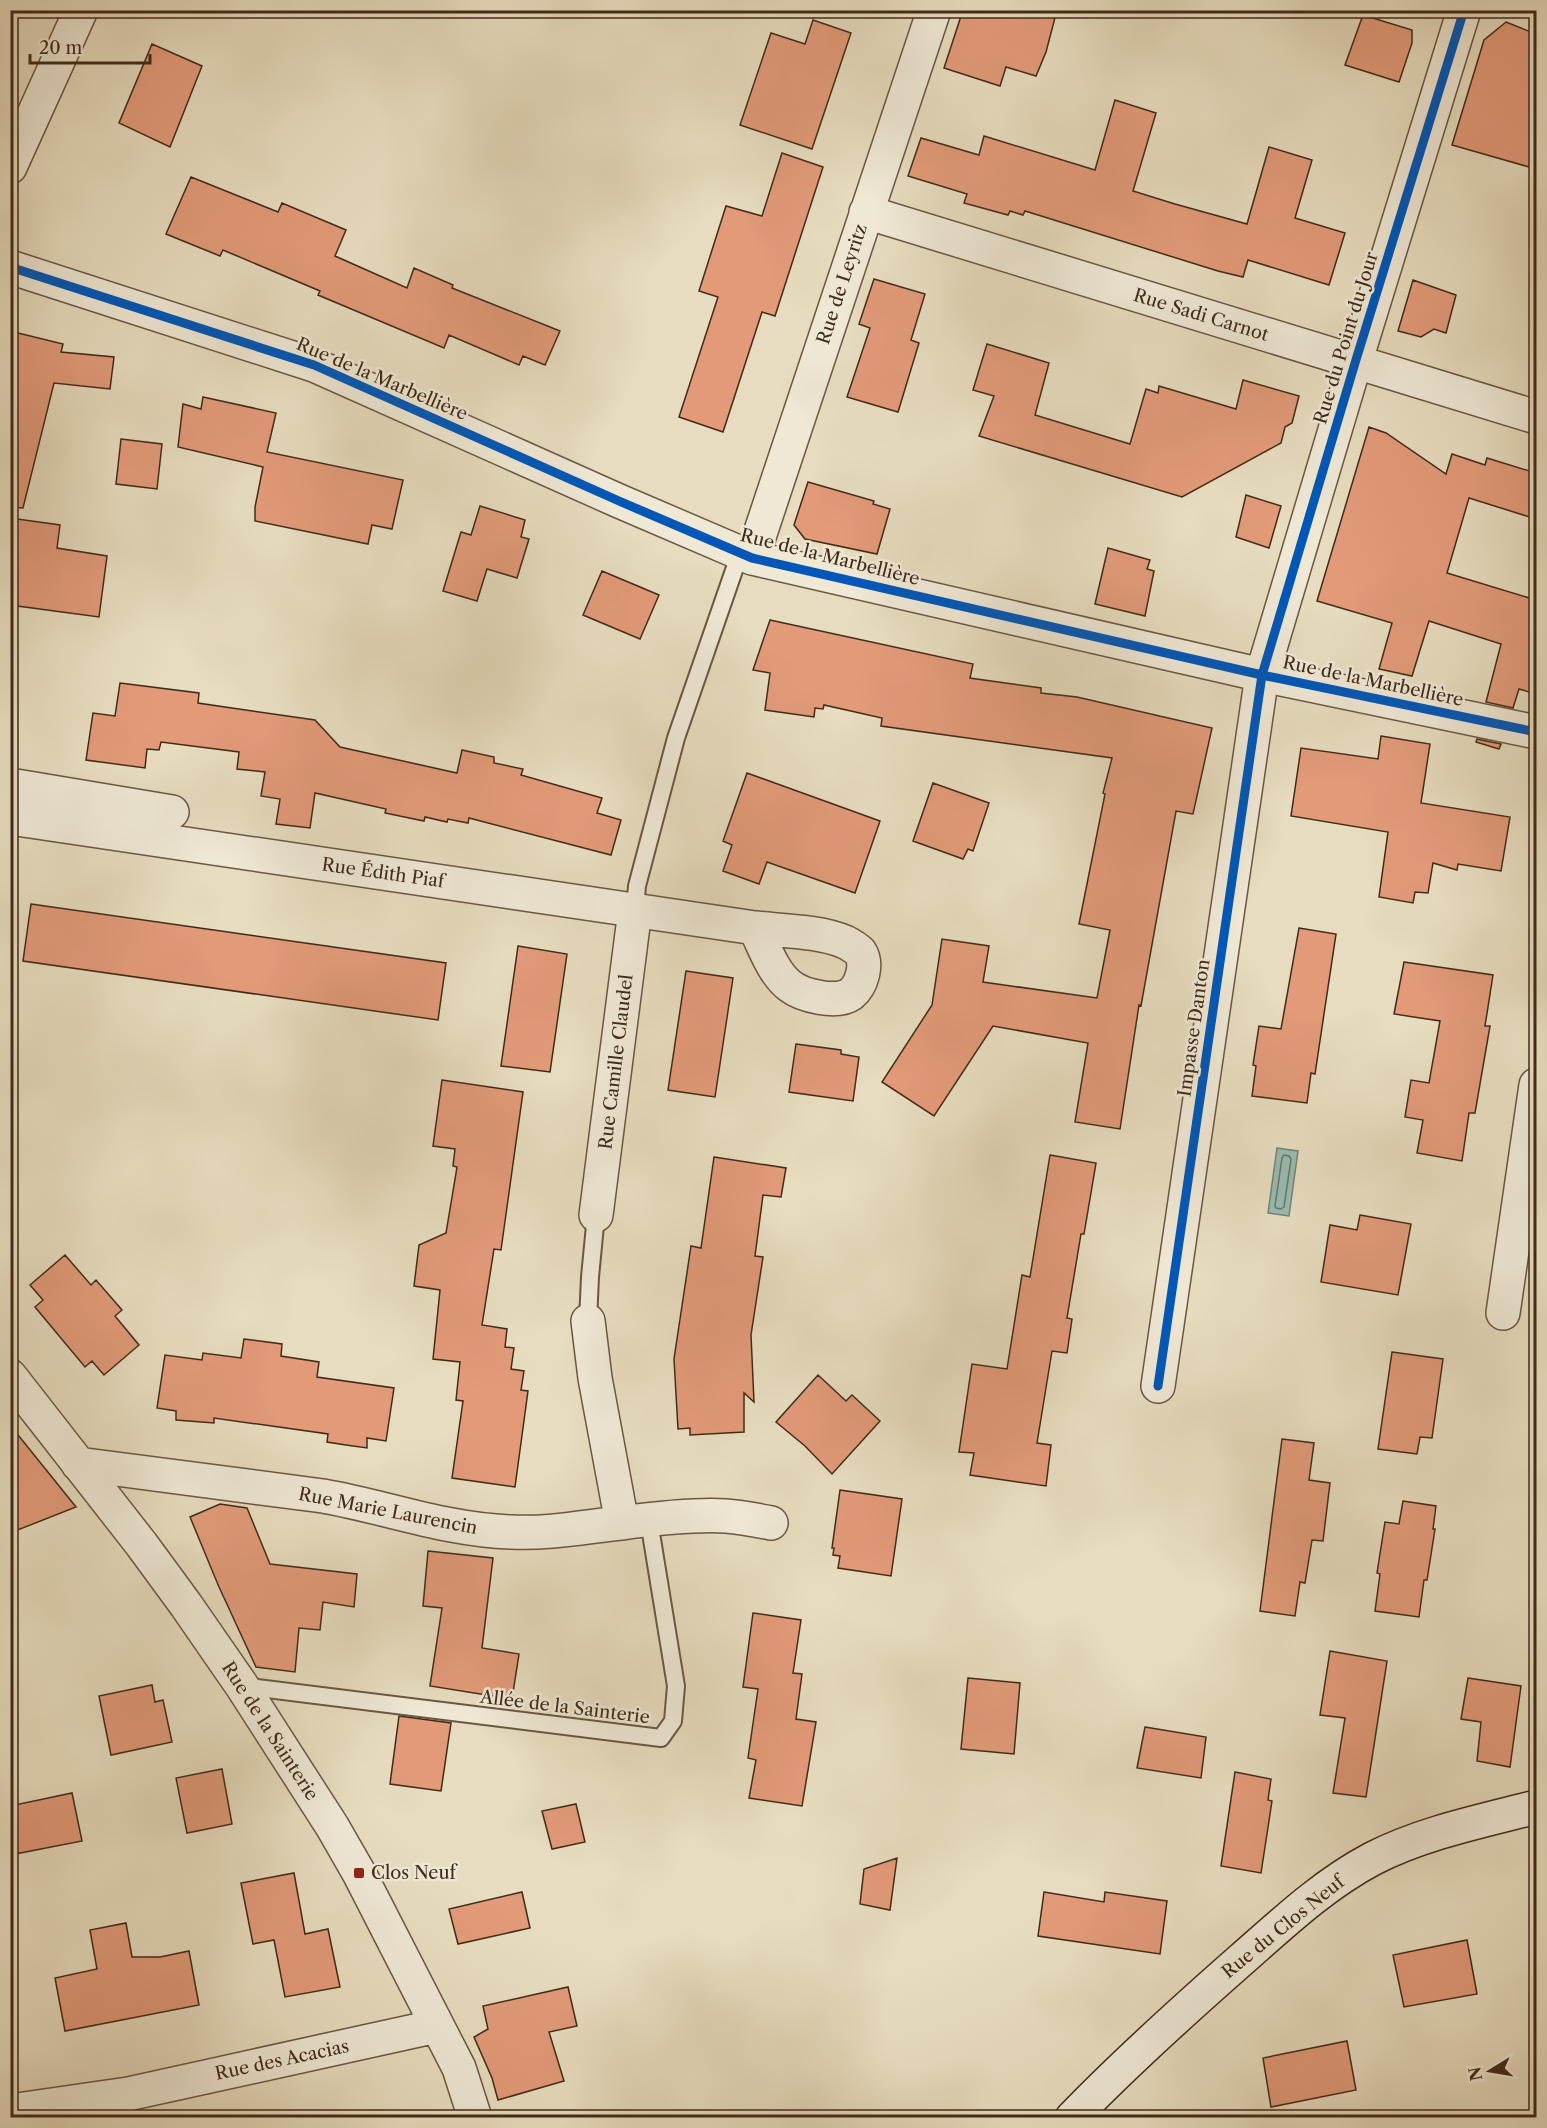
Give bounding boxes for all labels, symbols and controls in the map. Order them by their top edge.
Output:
scale bar [30,27,150,65]
text: 20 m [39,37,83,59]
street label: Rue de Leyritz [812,221,872,347]
street label: Rue du Point du Jour [1309,249,1383,427]
street label: Rue Sadi Carnot [1131,284,1272,346]
street label: Rue de la Marbellière [293,333,471,425]
street label: Rue de la Marbellière [738,524,922,590]
street label: Rue de la Marbellière [1281,651,1465,711]
street label: Rue Édith Piaf [320,853,448,893]
street label: Impasse Danton [1173,958,1215,1098]
street label: Rue Camille Claudel [594,973,638,1151]
street label: Rue Marie Laurencin [297,1483,479,1539]
street label: Rue de la Sainterie [217,1658,323,1804]
street label: Allée de la Sainterie [478,1686,651,1728]
place label: Clos Neuf [371,1862,458,1884]
marker: Clos Neuf [352,1866,366,1880]
street label: Rue du Clos Neuf [1217,1869,1351,1983]
street label: Rue des Acacias [213,2035,351,2085]
north arrow [1460,2041,1520,2101]
text: N [1464,2065,1486,2083]

